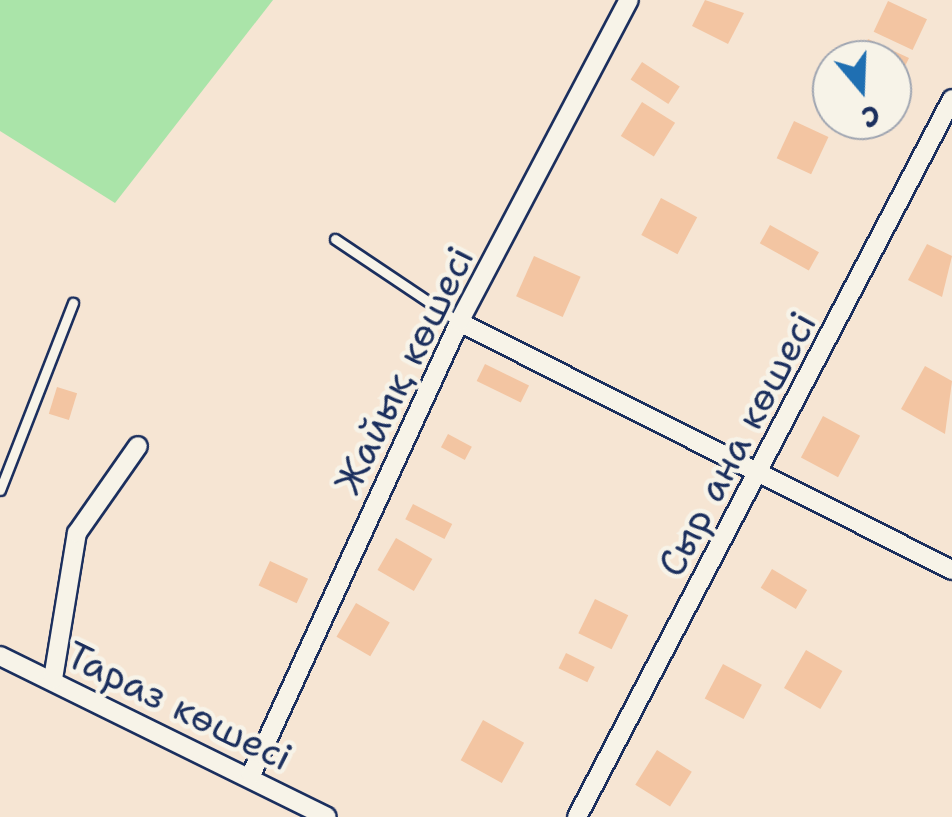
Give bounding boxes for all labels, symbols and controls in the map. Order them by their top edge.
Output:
north arrow [812,40,912,140]
text: С [857,96,885,137]
street label: Жайық көшесі [324,239,484,501]
street label: Сыр ана көшесі [648,304,826,584]
street label: Тараз көшесі [59,632,299,780]

